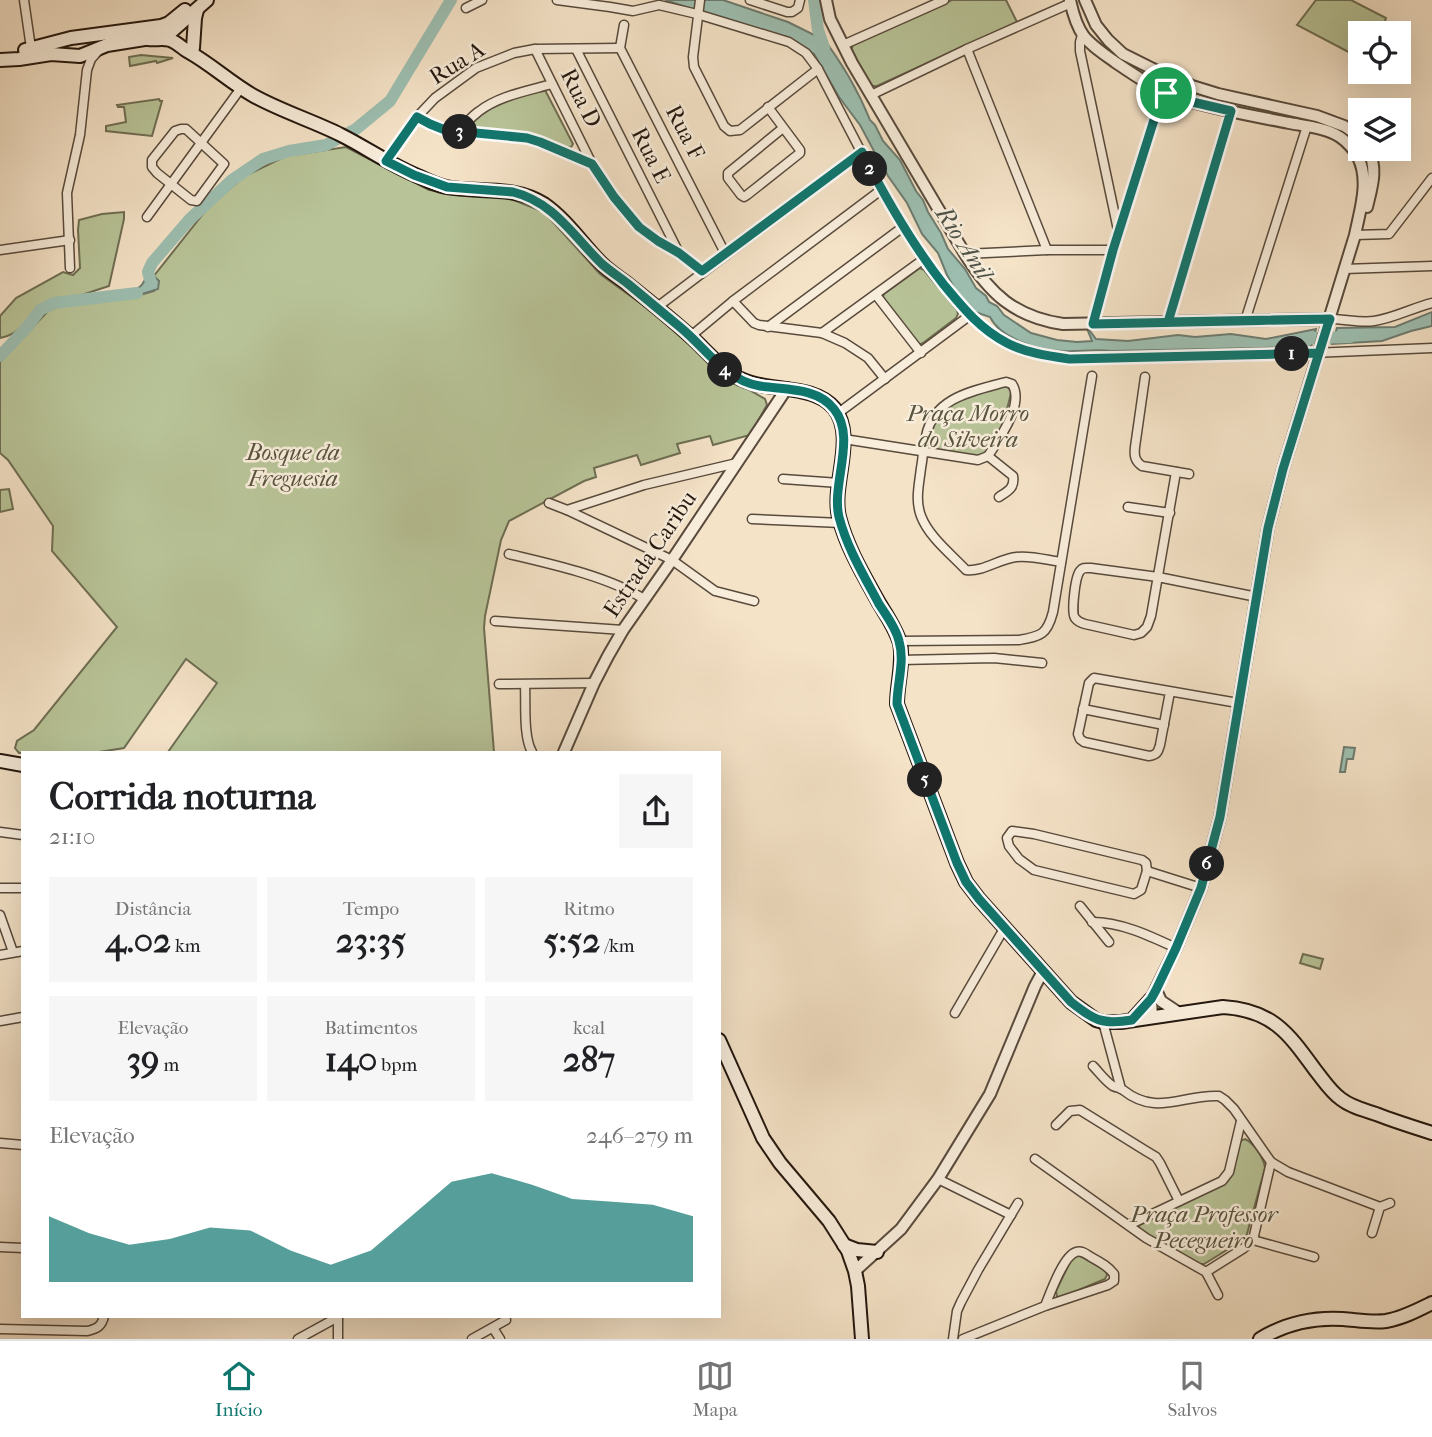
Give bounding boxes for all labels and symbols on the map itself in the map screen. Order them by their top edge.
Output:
street label: Rua A [424,35,490,90]
pin [1136,63,1196,123]
street label: Rua D [555,64,607,132]
street label: Rua F [660,100,710,164]
pin: 3 [442,114,477,150]
street label: Rua E [626,123,676,187]
pin: 2 [852,152,888,186]
water label: Rio Anil [929,199,1000,288]
pin: 1 [1274,336,1310,372]
pin: 4 [708,352,742,388]
park label: Praça Morro do Silveira [906,400,1029,453]
park label: Bosque da Freguesia [244,439,340,492]
street label: Estrada Caribu [598,486,702,622]
pin: 5 [908,762,942,798]
pin: 6 [1190,846,1224,882]
park label: Praça Professor Pecegueiro [1129,1201,1279,1254]

